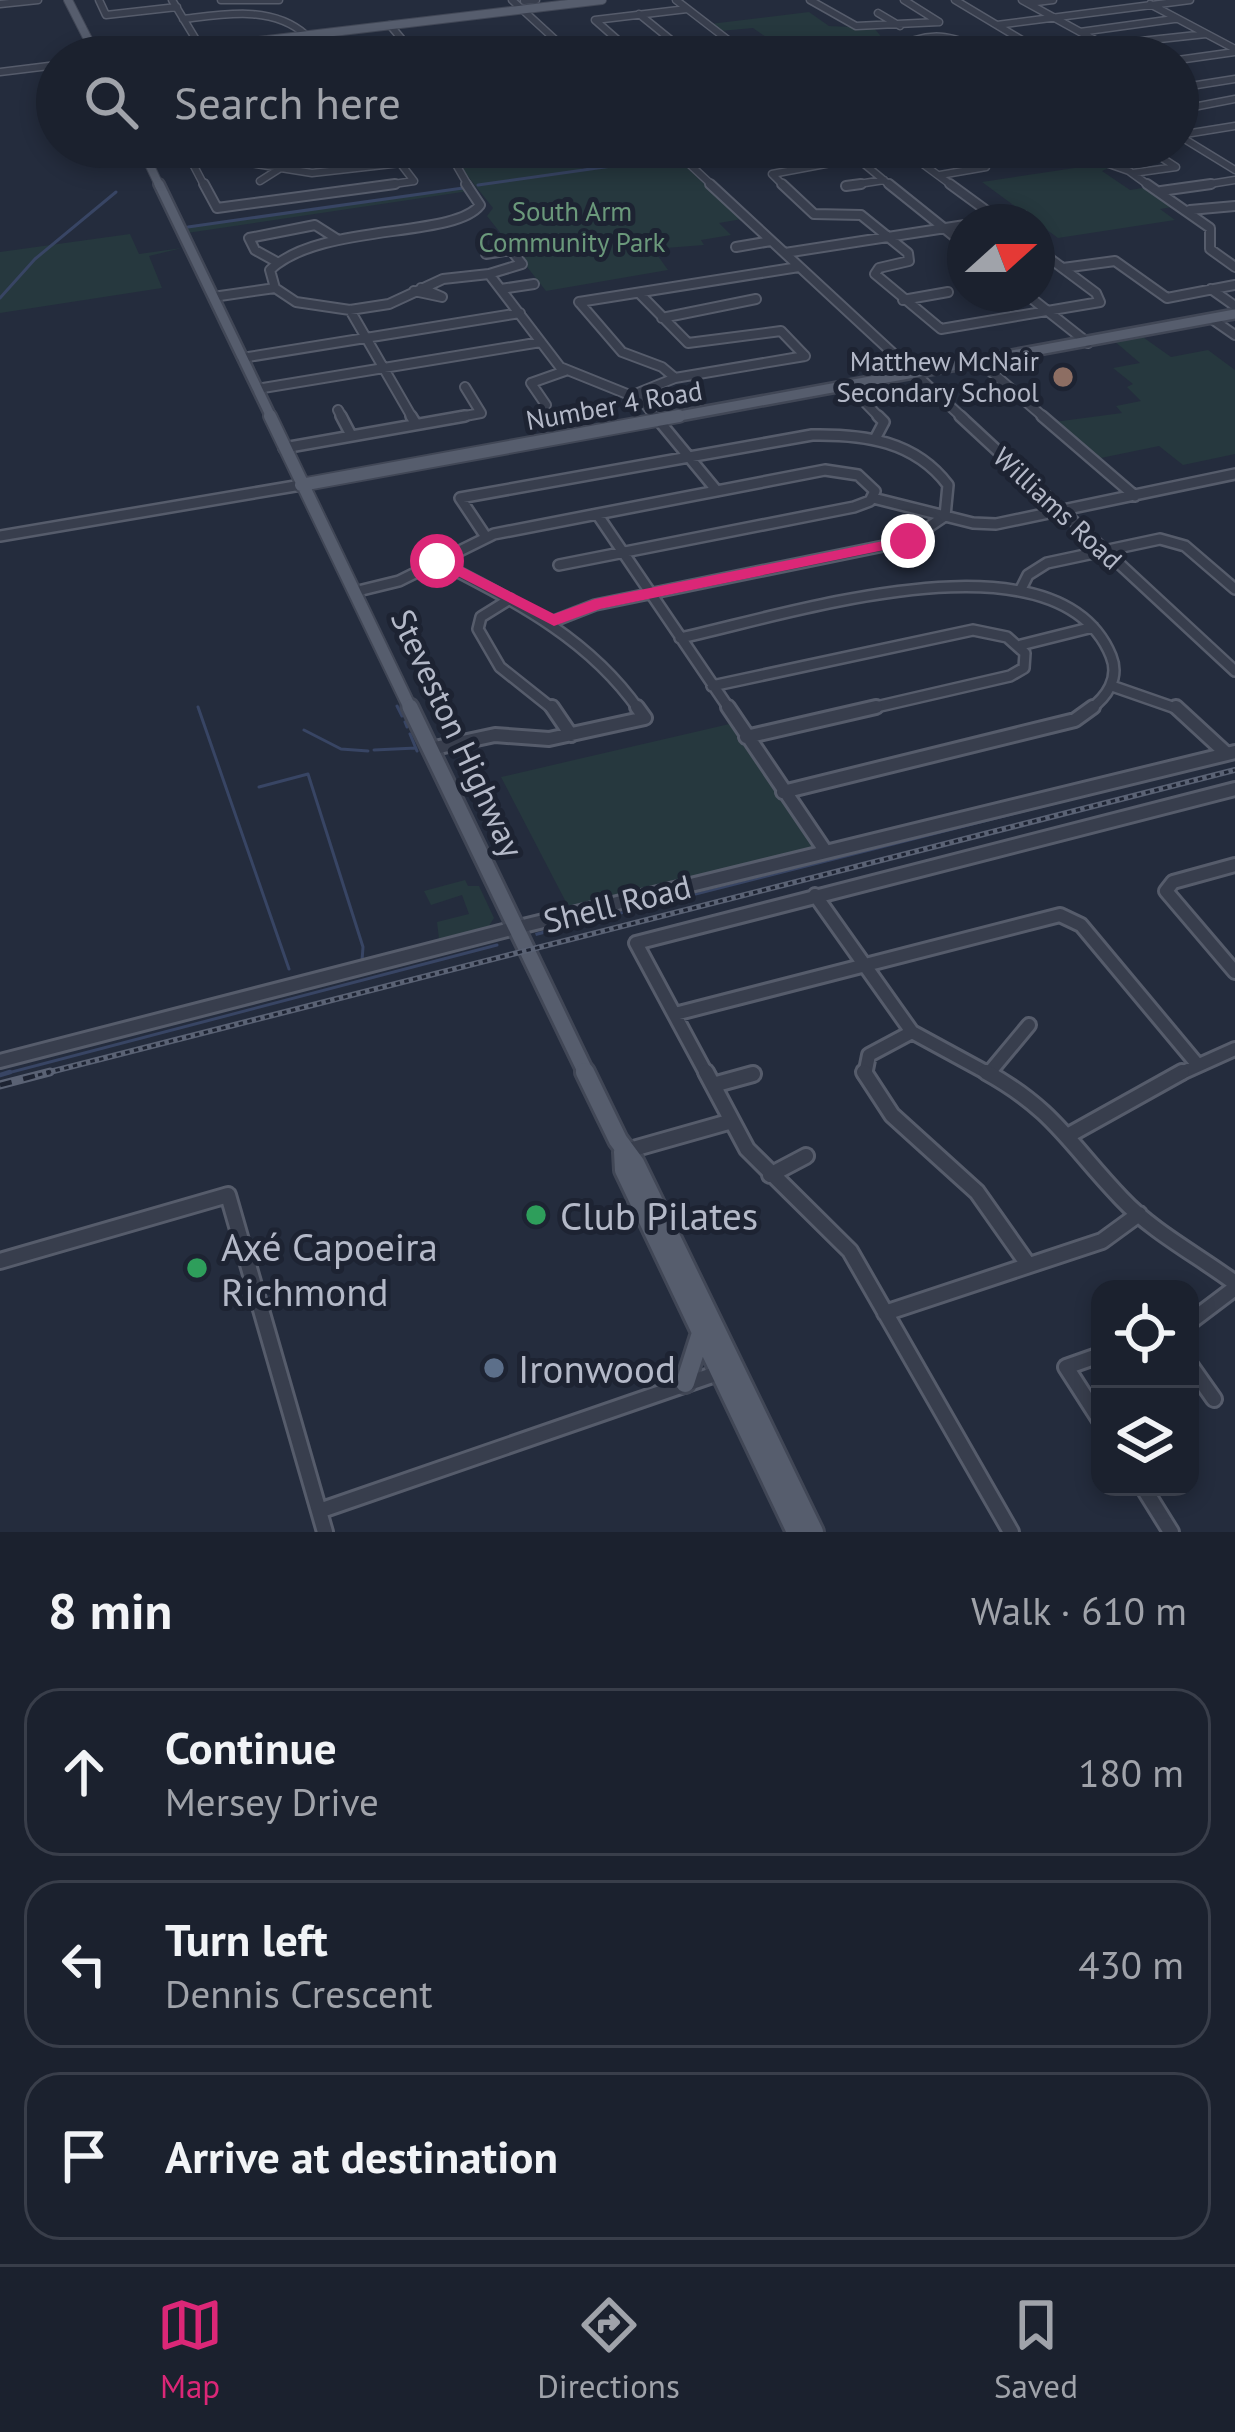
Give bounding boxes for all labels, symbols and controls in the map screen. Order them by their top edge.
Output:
search box [36,36,1199,168]
icon: search [78,69,144,135]
text: Search here [174,73,401,131]
park label: South Arm Community Park [479,194,666,259]
north arrow [947,204,1055,312]
place label: Matthew McNair Secondary School [836,344,1039,409]
marker: Matthew McNair Secondary School [1050,364,1076,390]
street label: Number 4 Road [523,373,705,437]
street label: Williams Road [987,440,1129,576]
route end [881,514,935,568]
route start [410,534,464,588]
street label: Steveston Highway [382,602,535,864]
street label: Shell Road [539,864,695,942]
place label: Club Pilates [560,1190,758,1241]
marker: Club Pilates [523,1202,549,1228]
place label: Axé Capoeira Richmond [221,1221,438,1317]
marker: Axé Capoeira Richmond [184,1255,210,1281]
map controls [1091,1280,1199,1496]
button: locate [1091,1280,1199,1388]
place label: Ironwood [518,1343,676,1394]
marker: Ironwood [481,1355,507,1381]
button: layers [1091,1388,1199,1496]
text: 8 min [48,1577,172,1643]
text: Walk · 610 m [971,1585,1187,1636]
text: Continue [165,1718,337,1776]
icon: ahead [51,1739,117,1805]
text: 180 m [1078,1747,1184,1798]
text: Mersey Drive [165,1776,379,1827]
text: Turn left [165,1910,328,1968]
icon: left [51,1931,117,1997]
text: 430 m [1078,1939,1184,1990]
text: Dennis Crescent [165,1968,432,2019]
icon: arrive [51,2123,117,2189]
text: Arrive at destination [165,2127,558,2185]
tab: Map [157,2292,223,2407]
tab: Directions [537,2292,680,2407]
tab: Saved [994,2292,1078,2407]

